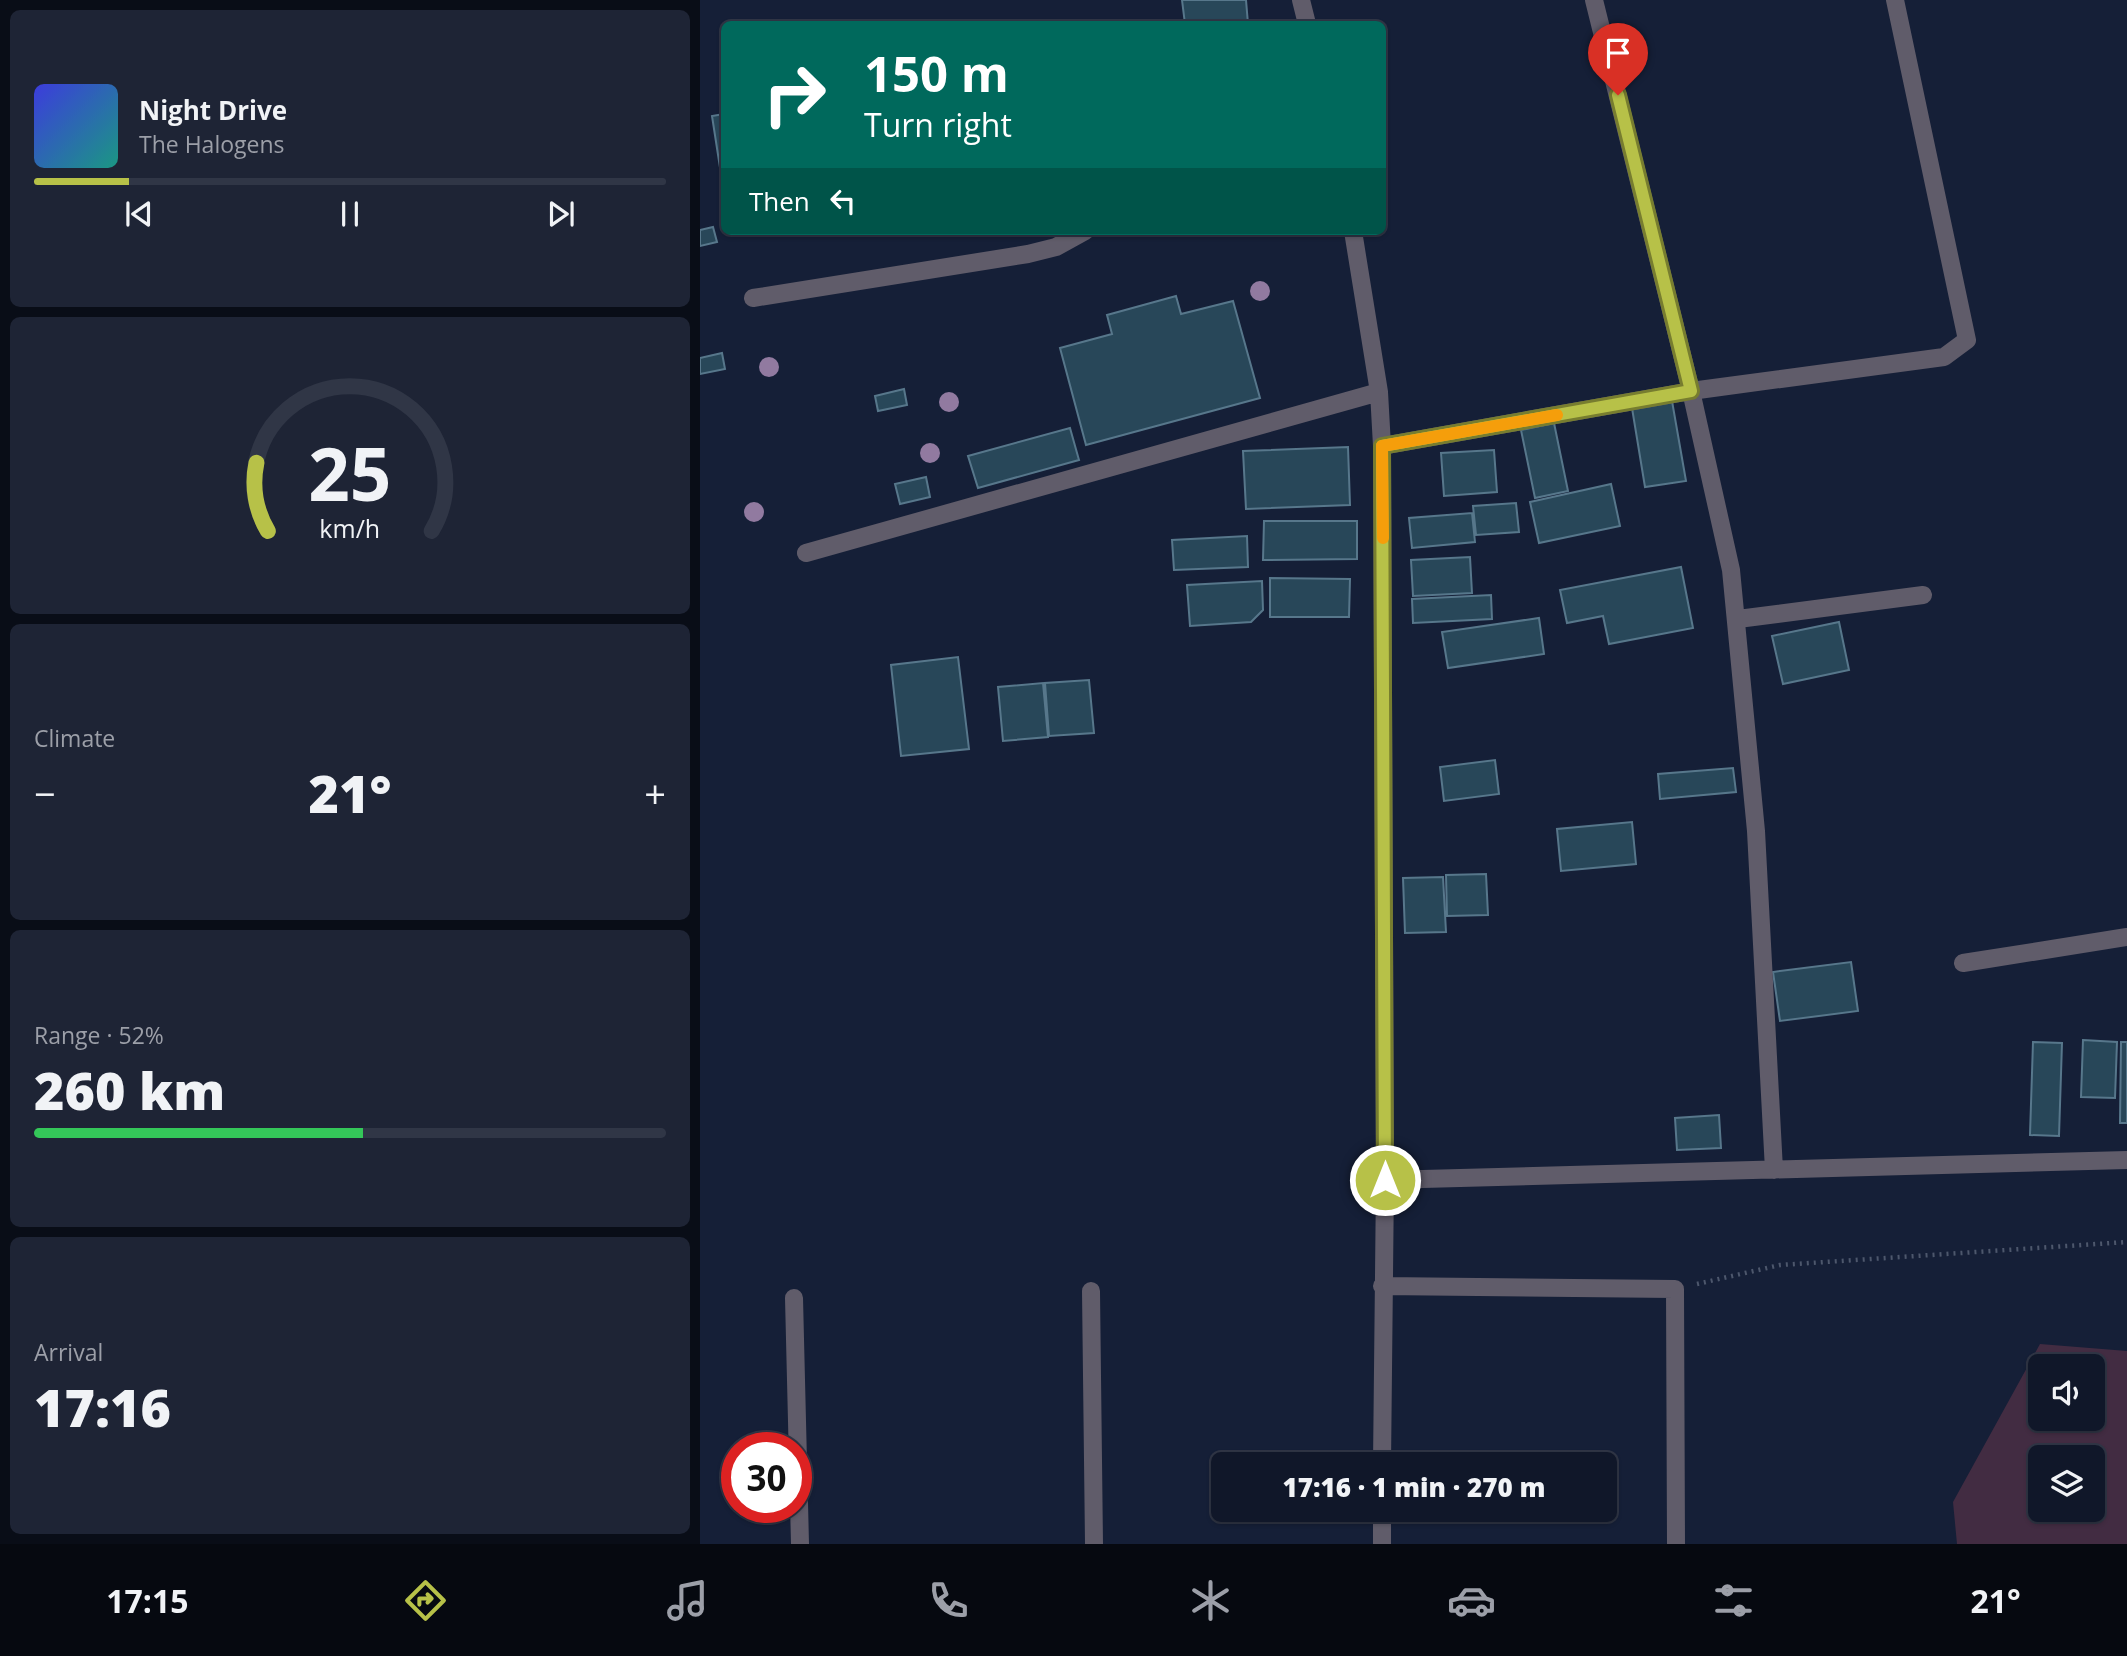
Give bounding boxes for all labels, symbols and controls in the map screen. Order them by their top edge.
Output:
pin [1588,23,1648,95]
icon: arrive [1599,34,1637,72]
text: 150 m [864,40,1009,106]
icon: right [749,49,840,140]
text: Night Drive [139,92,287,128]
text: Turn right [864,103,1012,146]
text: The Halogens [139,128,285,160]
icon: left [824,182,862,220]
text: Then [749,183,810,219]
icon: previous [120,195,158,233]
icon: pause [331,195,369,233]
icon: next [542,195,580,233]
text: 25 [308,424,392,523]
text: km/h [320,511,380,545]
text: Climate [34,722,115,754]
text: 21° [309,757,391,828]
text: − [34,767,56,819]
text: + [644,767,666,819]
text: Range · 52% [34,1019,164,1051]
text: 260 km [34,1054,225,1125]
position arrow [1348,1143,1422,1217]
text: Arrival [34,1336,103,1368]
map controls [2028,1354,2105,1522]
button: sound [2028,1354,2105,1431]
text: 17:16 [34,1371,171,1442]
speed limit sign: 30 [721,1432,812,1523]
button: layers [2028,1445,2105,1522]
text: 17:16 · 1 min · 270 m [1283,1469,1545,1505]
icon: directions [401,1576,450,1625]
icon: music [663,1576,712,1625]
icon: phone [924,1576,973,1625]
icon: climate [1186,1576,1235,1625]
icon: car [1447,1576,1496,1625]
icon: filters [1709,1576,1758,1625]
text: 17:15 [106,1579,189,1622]
text: 21° [1970,1579,2021,1622]

